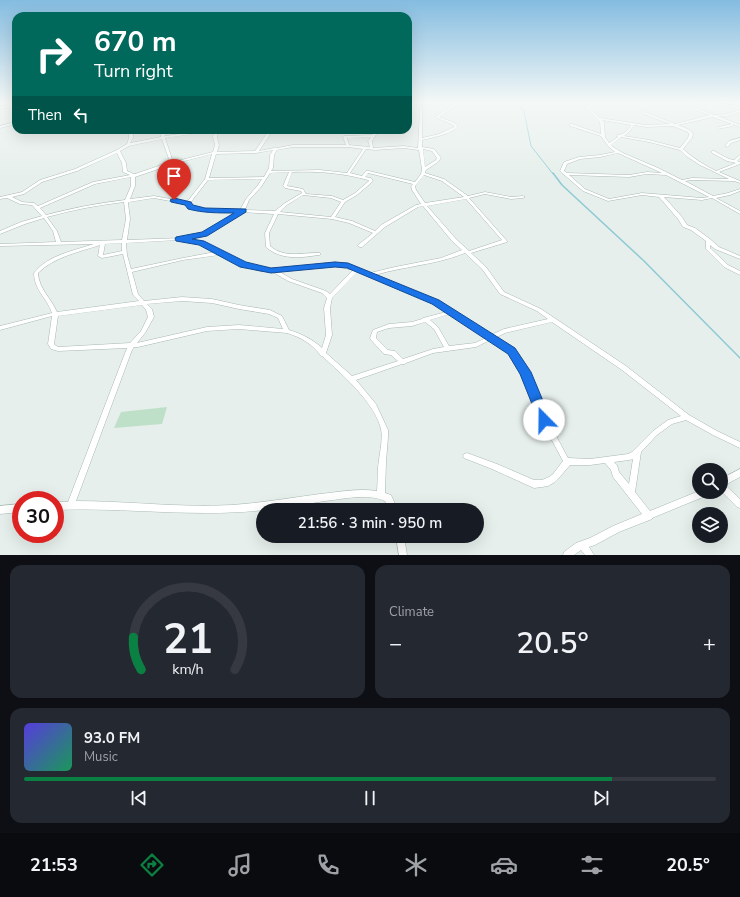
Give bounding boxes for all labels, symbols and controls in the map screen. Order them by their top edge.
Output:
text: 670 m [94,23,177,61]
icon: right [28,28,80,80]
text: Turn right [94,59,173,83]
icon: left [70,104,92,126]
text: Then [28,105,62,125]
pin [157,159,191,200]
icon: arrive [163,165,185,187]
position arrow [523,399,565,441]
map controls [692,463,728,543]
button: search [692,463,728,499]
speed limit sign: 30 [12,491,64,543]
button: layers [692,507,728,543]
text: 21:56 · 3 min · 950 m [298,513,442,533]
text: Climate [389,603,434,621]
text: 21 [163,610,212,667]
text: 20.5° [516,623,589,664]
text: − [389,629,402,659]
text: + [703,629,716,659]
text: km/h [172,659,203,678]
text: 93.0 FM [84,728,140,748]
text: Music [84,748,118,766]
icon: previous [128,787,150,809]
icon: pause [359,787,381,809]
icon: next [590,787,612,809]
icon: directions [138,851,166,879]
icon: music [226,851,254,879]
icon: phone [314,851,342,879]
icon: climate [402,851,430,879]
icon: car [490,851,518,879]
icon: filters [578,851,606,879]
text: 21:53 [30,853,78,877]
text: 20.5° [666,853,710,877]

